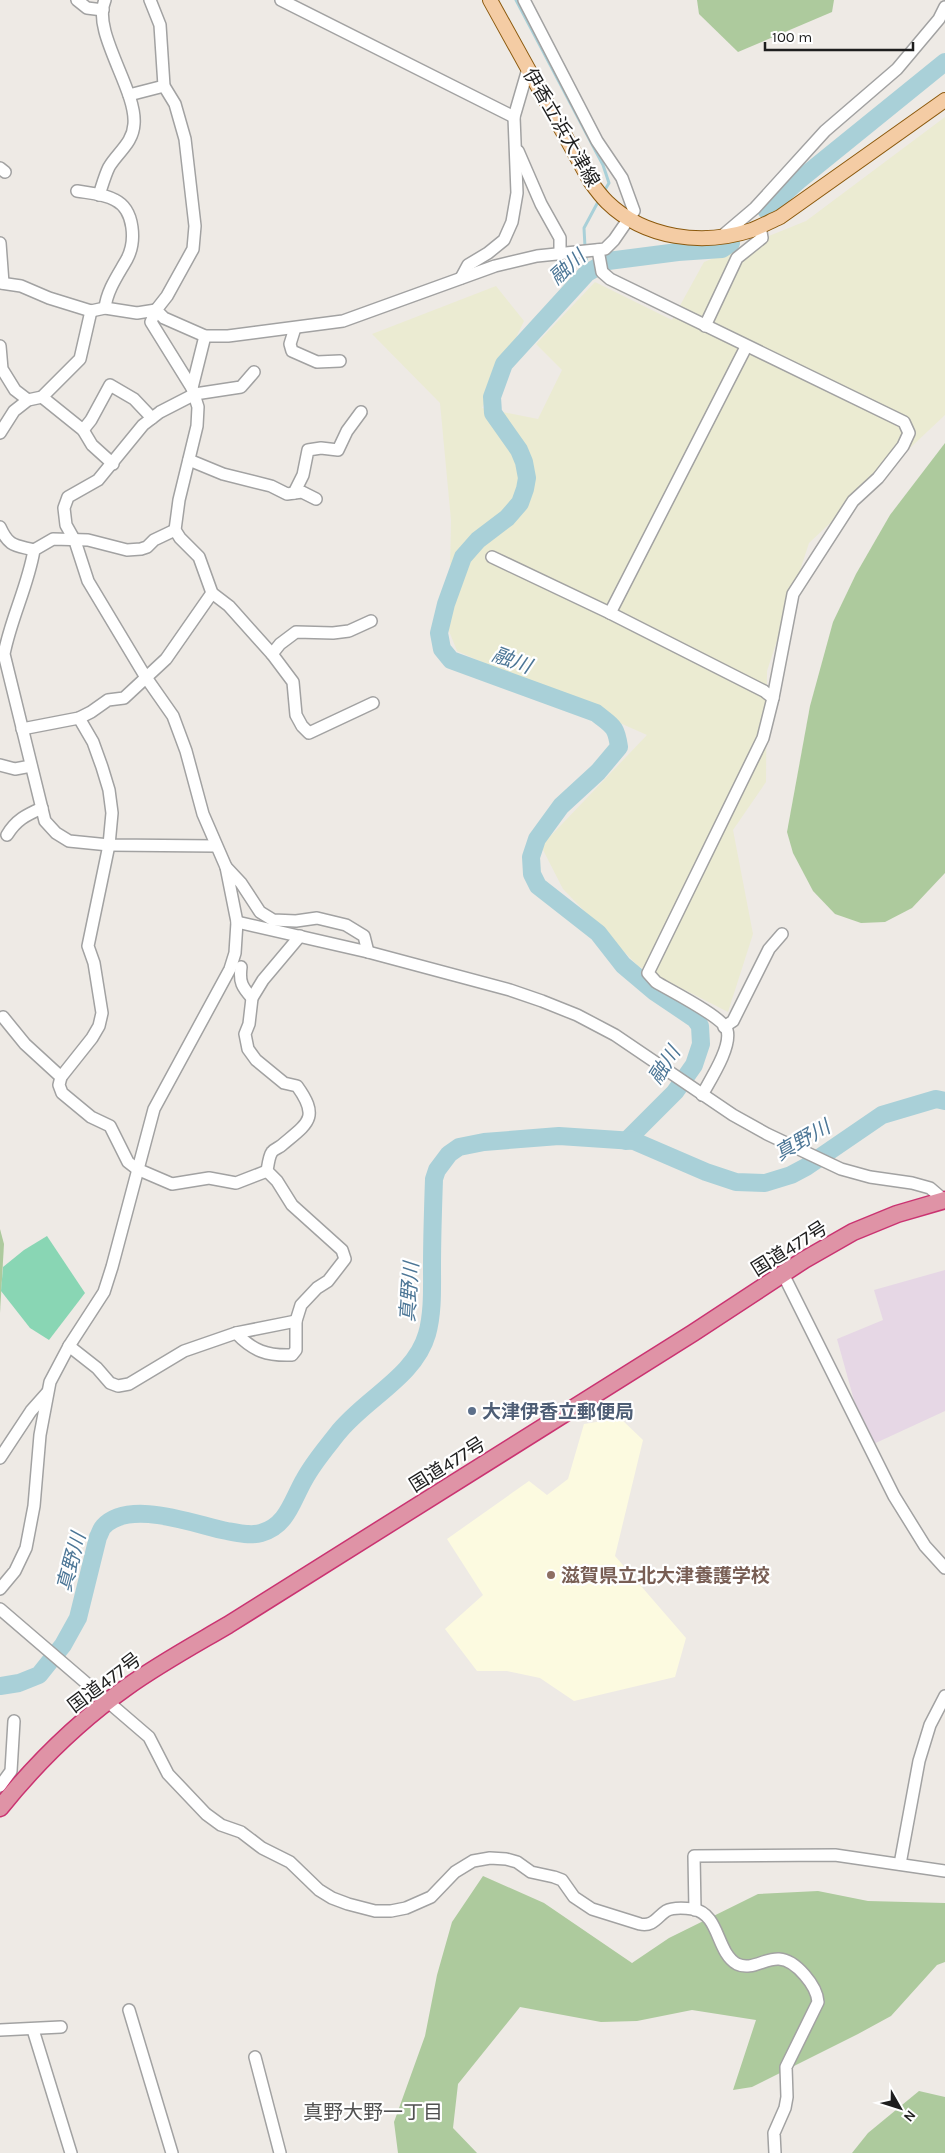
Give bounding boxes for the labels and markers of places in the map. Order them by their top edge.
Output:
place label: 大津伊香立郵便局 [482,1401,634,1423]
marker: 大津伊香立郵便局 [466,1405,478,1417]
place label: 滋賀県立北大津養護学校 [561,1565,770,1587]
marker: 滋賀県立北大津養護学校 [545,1569,557,1581]

